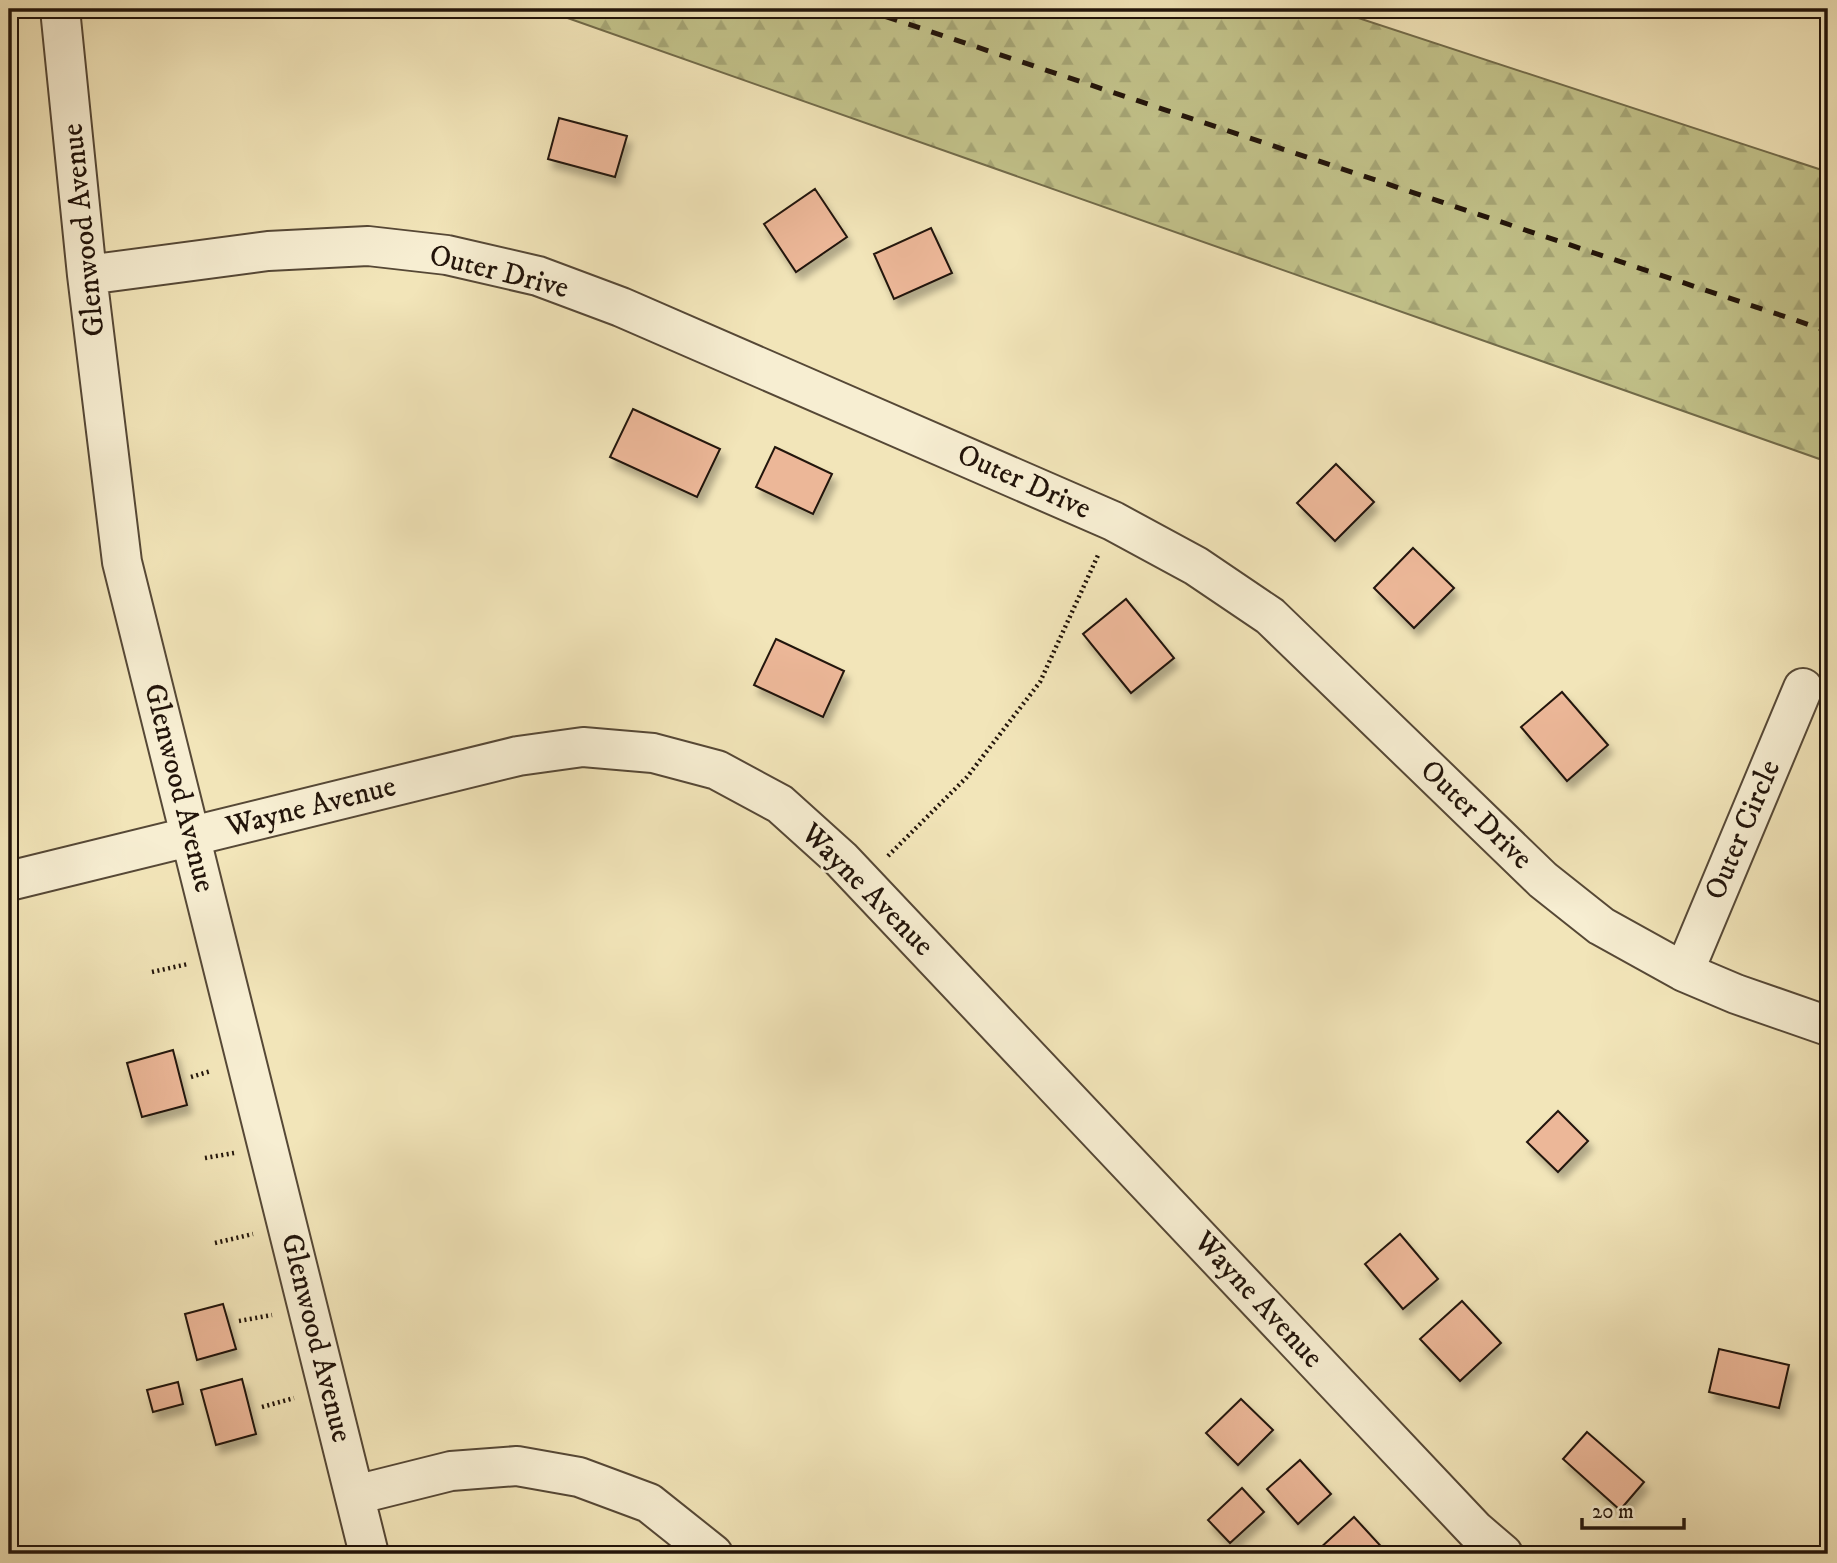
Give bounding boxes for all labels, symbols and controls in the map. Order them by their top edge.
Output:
street label: Glenwood Avenue [54,122,114,338]
street label: Outer Drive [426,237,572,307]
street label: Outer Drive [952,436,1096,528]
street label: Glenwood Avenue [135,680,223,896]
street label: Outer Drive [1412,752,1540,878]
street label: Outer Circle [1697,755,1789,905]
street label: Wayne Avenue [221,768,400,846]
street label: Wayne Avenue [792,815,941,964]
street label: Wayne Avenue [1185,1223,1331,1376]
street label: Glenwood Avenue [272,1230,360,1446]
scale bar [1582,1486,1683,1530]
text: 20 m [1592,1499,1634,1525]

